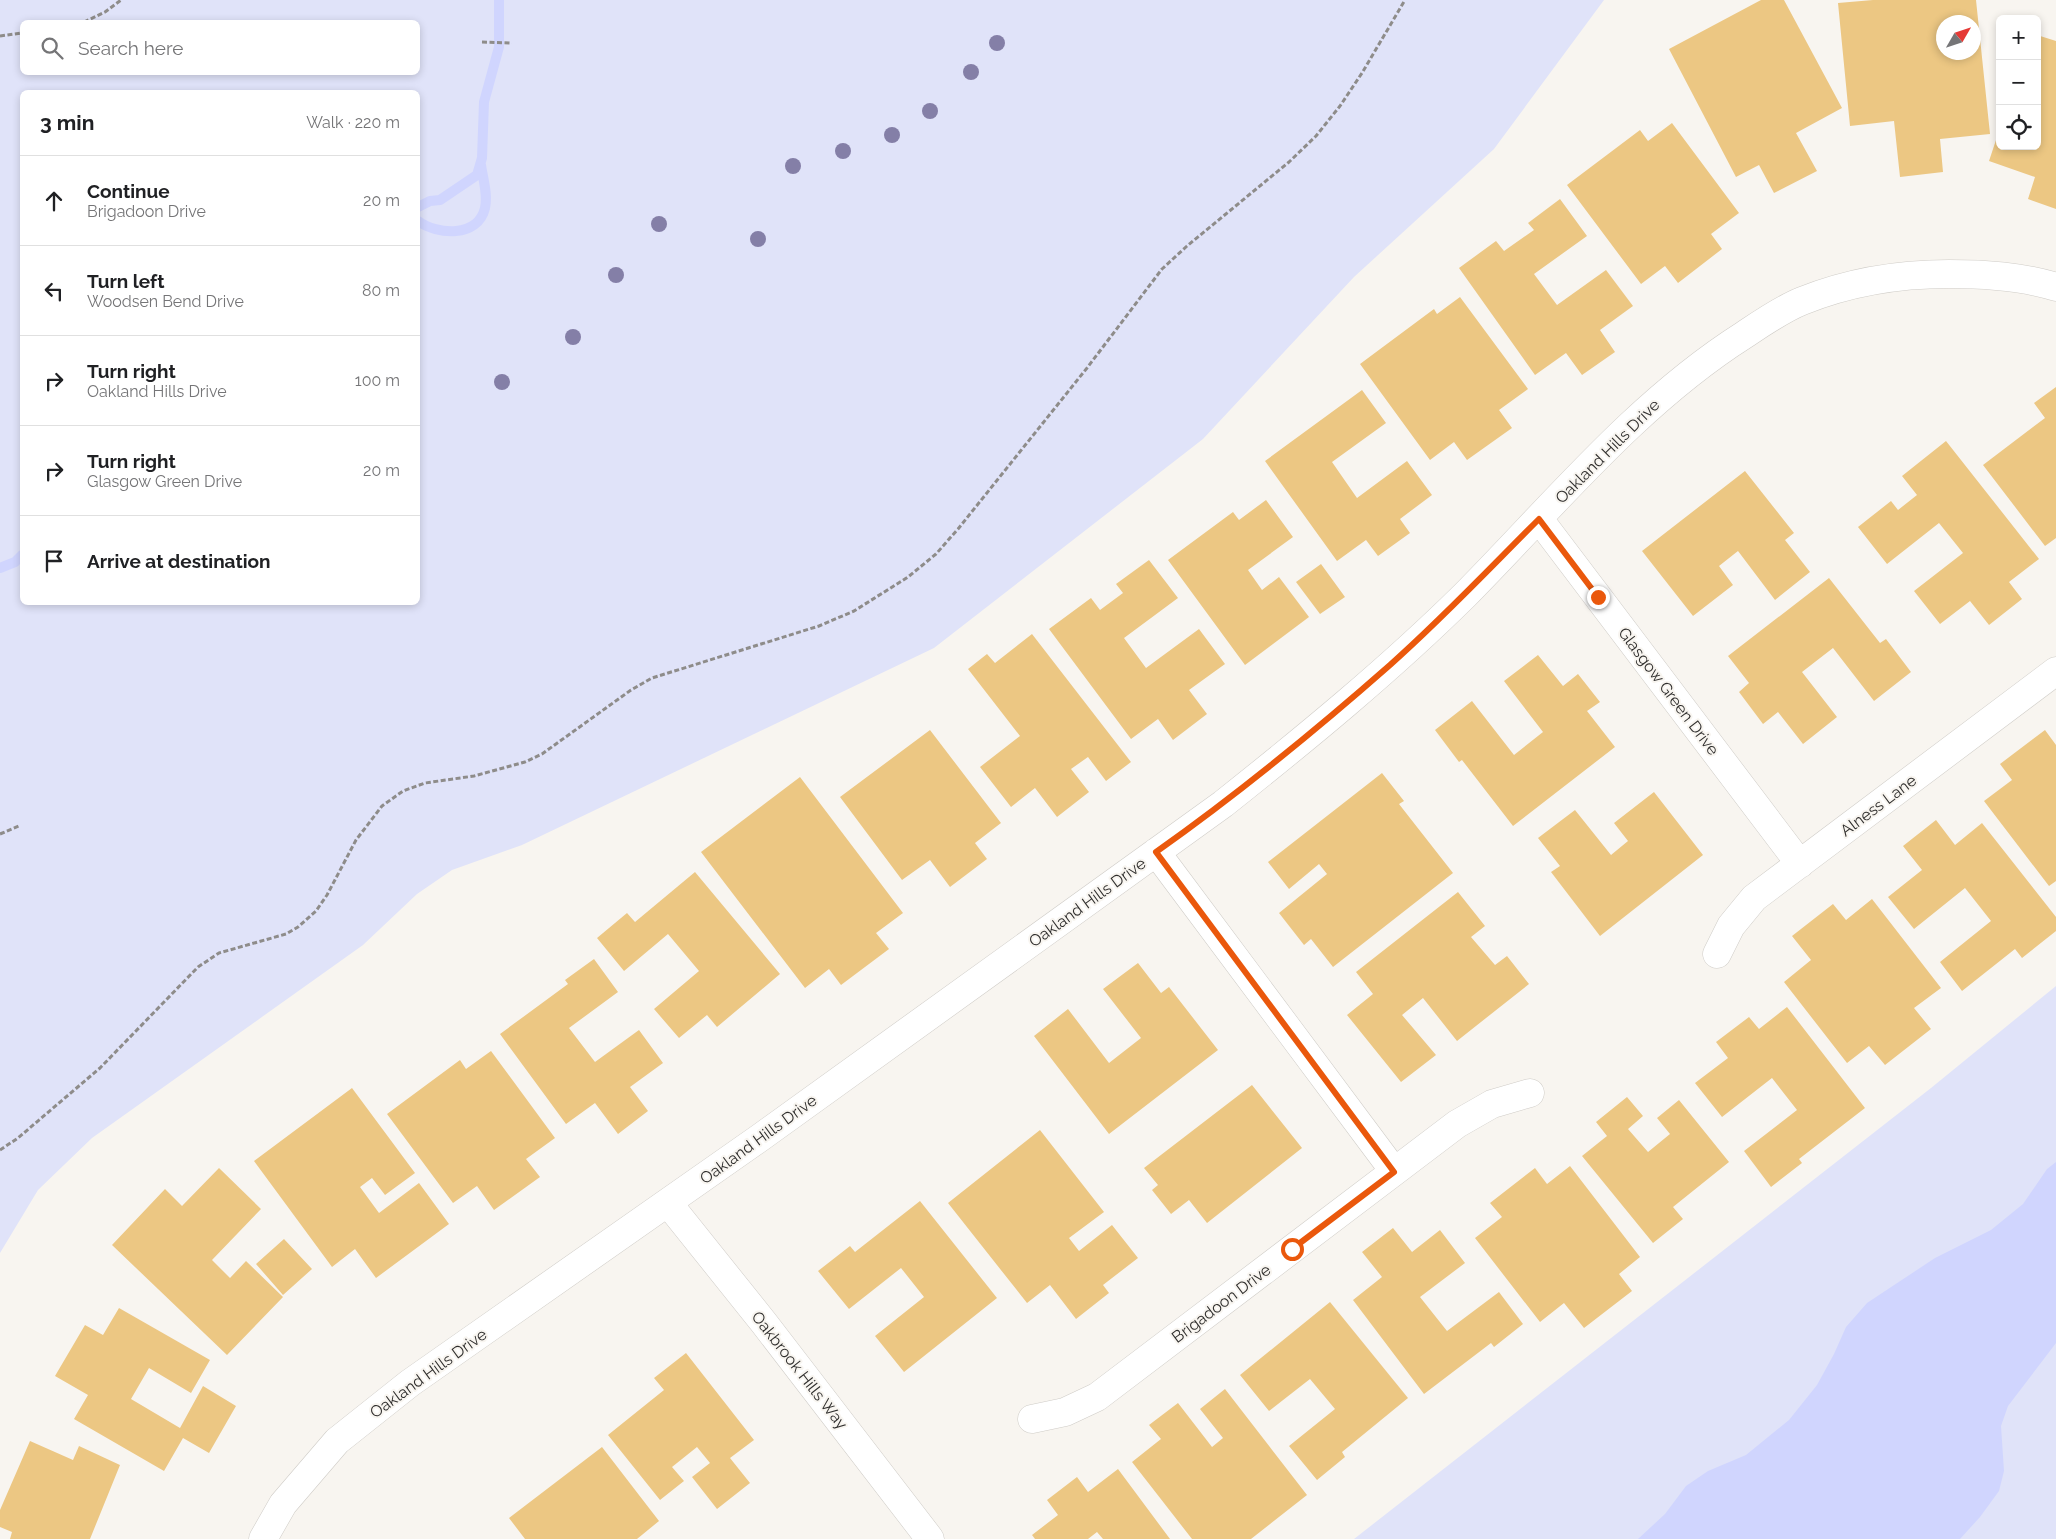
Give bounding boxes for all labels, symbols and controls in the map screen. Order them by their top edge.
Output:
north arrow [1936,15,1981,60]
map controls [1996,15,2041,150]
button: + [1996,15,2041,60]
search box [20,20,420,75]
icon: search [38,34,66,62]
text: Search here [78,37,184,59]
button: − [1996,60,2041,105]
button: locate [1996,105,2041,150]
text: 3 min [40,110,94,135]
text: Walk · 220 m [306,113,400,132]
text: Continue [87,180,170,202]
icon: ahead [40,187,68,215]
text: 20 m [363,191,400,210]
text: Brigadoon Drive [87,202,206,221]
text: Turn left [87,270,164,292]
icon: left [40,277,68,305]
text: 80 m [362,281,400,300]
text: Woodsen Bend Drive [87,292,244,311]
text: Turn right [87,360,176,382]
icon: right [40,367,68,395]
text: 100 m [355,371,400,390]
text: Oakland Hills Drive [87,382,227,401]
street label: Oakland Hills Drive [1551,395,1663,507]
text: Turn right [87,450,176,472]
icon: right [40,457,68,485]
text: 20 m [363,461,400,480]
text: Glasgow Green Drive [87,472,242,491]
icon: arrive [40,547,68,575]
text: Arrive at destination [87,550,271,572]
route end [1587,586,1610,609]
street label: Glasgow Green Drive [1614,624,1723,759]
street label: Alness Lane [1837,771,1920,840]
street label: Oakland Hills Drive [1025,854,1149,951]
street label: Oakland Hills Drive [696,1091,820,1188]
route start [1281,1238,1304,1261]
street label: Brigadoon Drive [1168,1260,1275,1347]
street label: Oakbrook Hills Way [748,1308,852,1433]
street label: Oakland Hills Drive [366,1325,490,1422]

